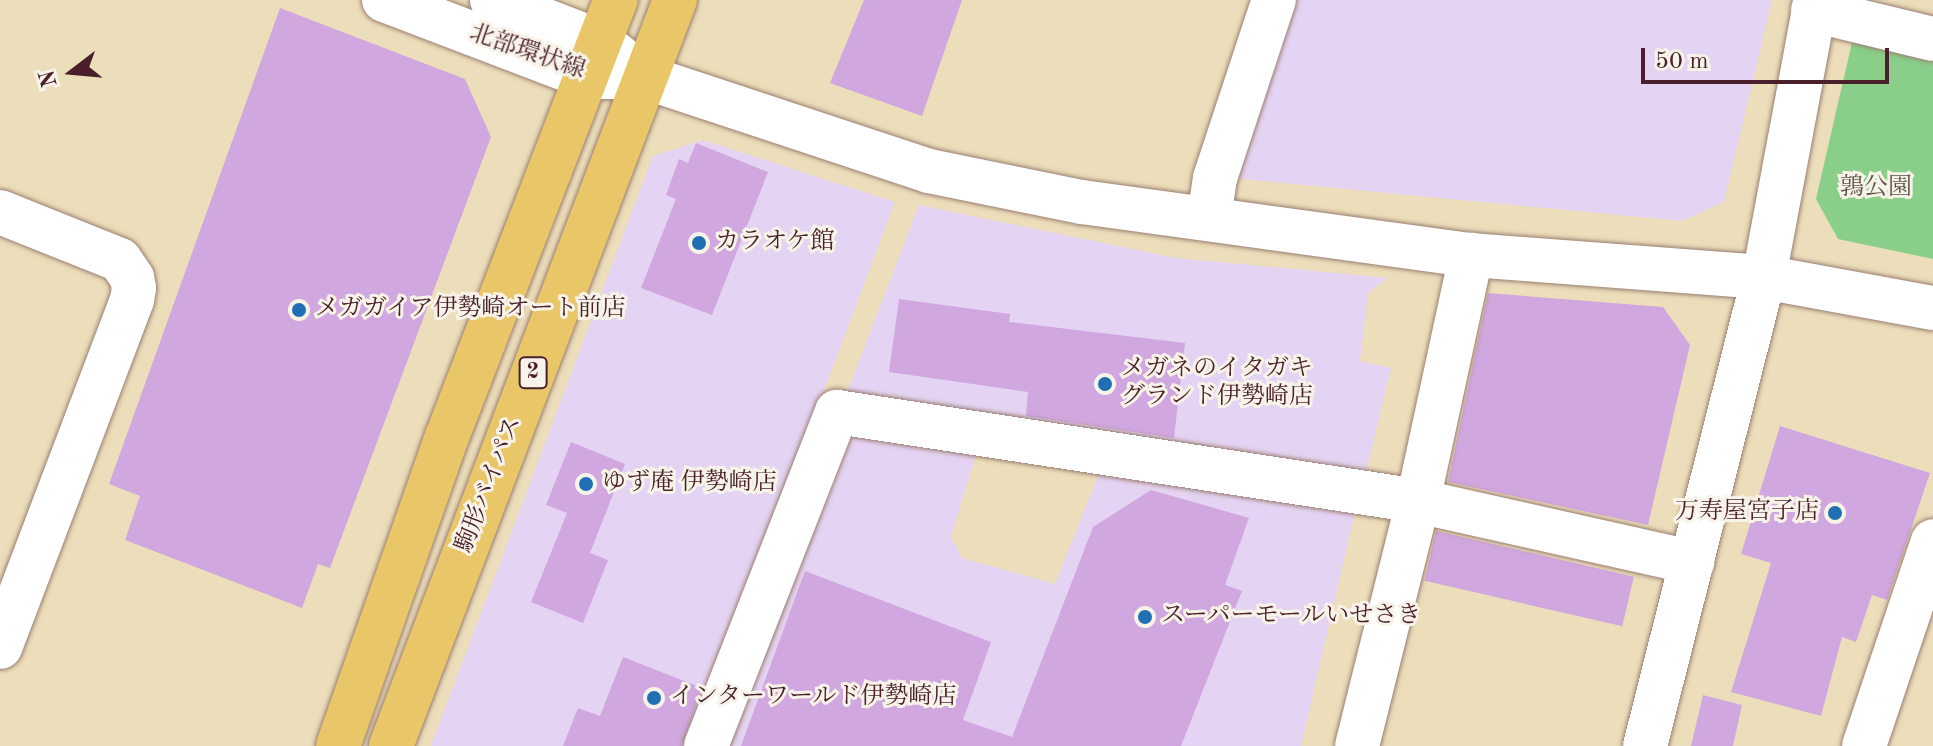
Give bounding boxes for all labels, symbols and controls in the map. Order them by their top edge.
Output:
street label: 北部環状線 [466,20,588,86]
north arrow [32,32,112,112]
scale bar [1645,32,1893,82]
text: 50 m [1655,50,1709,74]
text: N [36,68,62,90]
park label: 鶉公園 [1840,175,1912,203]
place label: カラオケ館 [715,229,835,257]
marker: カラオケ館 [690,234,708,252]
place label: メガガイア伊勢崎オート前店 [315,296,627,324]
marker: メガガイア伊勢崎オート前店 [290,301,308,319]
road number: 2 [517,355,549,391]
place label: メガネのイタガキ グランド伊勢崎店 [1121,356,1313,412]
marker: メガネのイタガキ グランド伊勢崎店 [1096,375,1114,393]
street label: 駒形バイパス [451,413,529,557]
place label: ゆず庵 伊勢崎店 [602,470,777,498]
marker: ゆず庵 伊勢崎店 [577,475,595,493]
place label: 万寿屋宮子店 [1675,499,1819,527]
marker: 万寿屋宮子店 [1826,504,1844,522]
place label: スーパーモールいせさき [1161,603,1423,631]
marker: スーパーモールいせさき [1136,608,1154,626]
place label: インターワールド伊勢崎店 [670,684,958,712]
marker: インターワールド伊勢崎店 [645,689,663,707]

